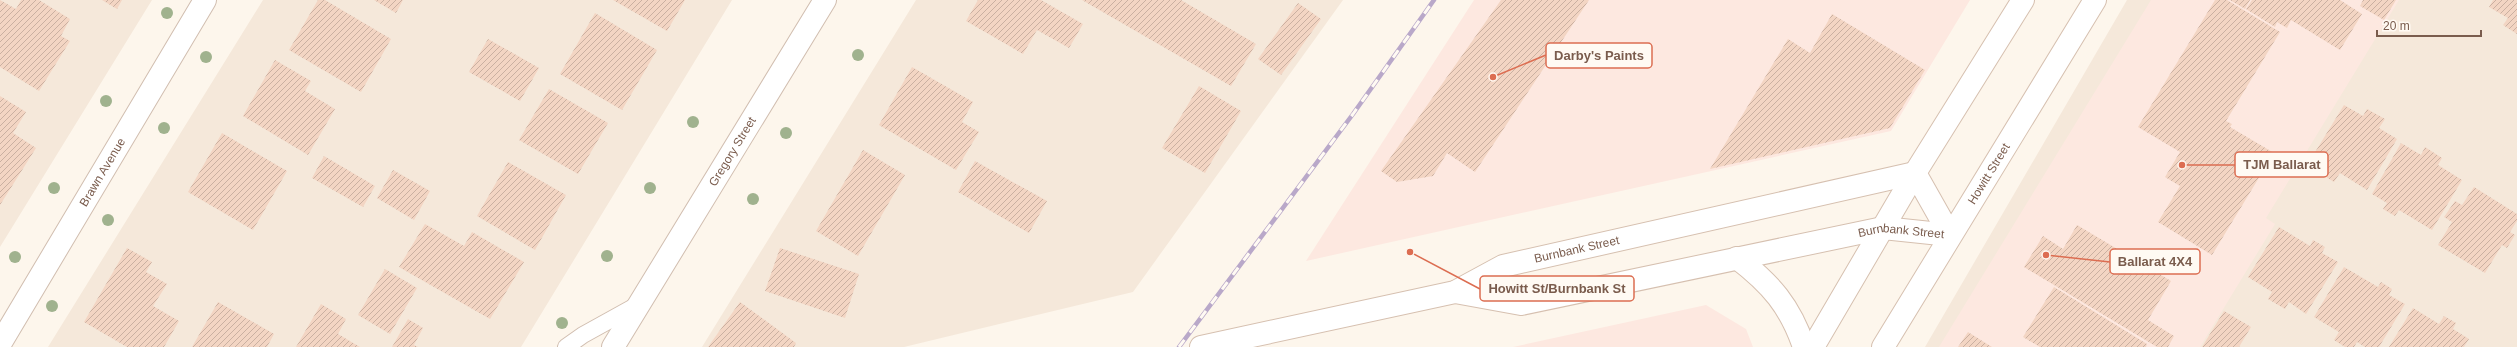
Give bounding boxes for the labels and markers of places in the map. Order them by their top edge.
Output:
callout: Darby's Paints [1546,43,1652,68]
callout: TJM Ballarat [2235,152,2328,177]
callout: Ballarat 4X4 [2110,249,2200,274]
callout: Howitt St/Burnbank St [1480,276,1634,301]

